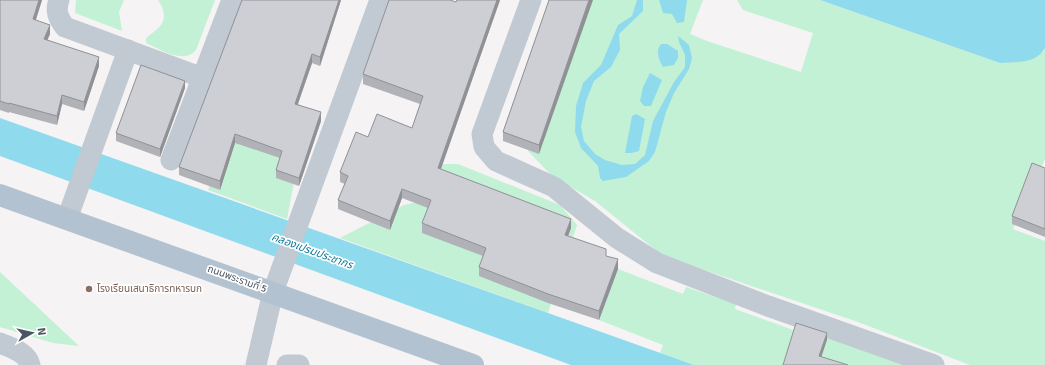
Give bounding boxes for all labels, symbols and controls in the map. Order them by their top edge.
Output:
water label: คลองเปรมประชากร [270,230,356,272]
street label: ถนนพระรามที่ 5 [206,261,269,295]
place label: โรงเรียนเสนาธิการทหารบก [97,283,202,295]
marker: โรงเรียนเสนาธิการทหารบก [84,284,94,294]
north arrow [12,313,52,353]
text: N [34,327,48,336]

